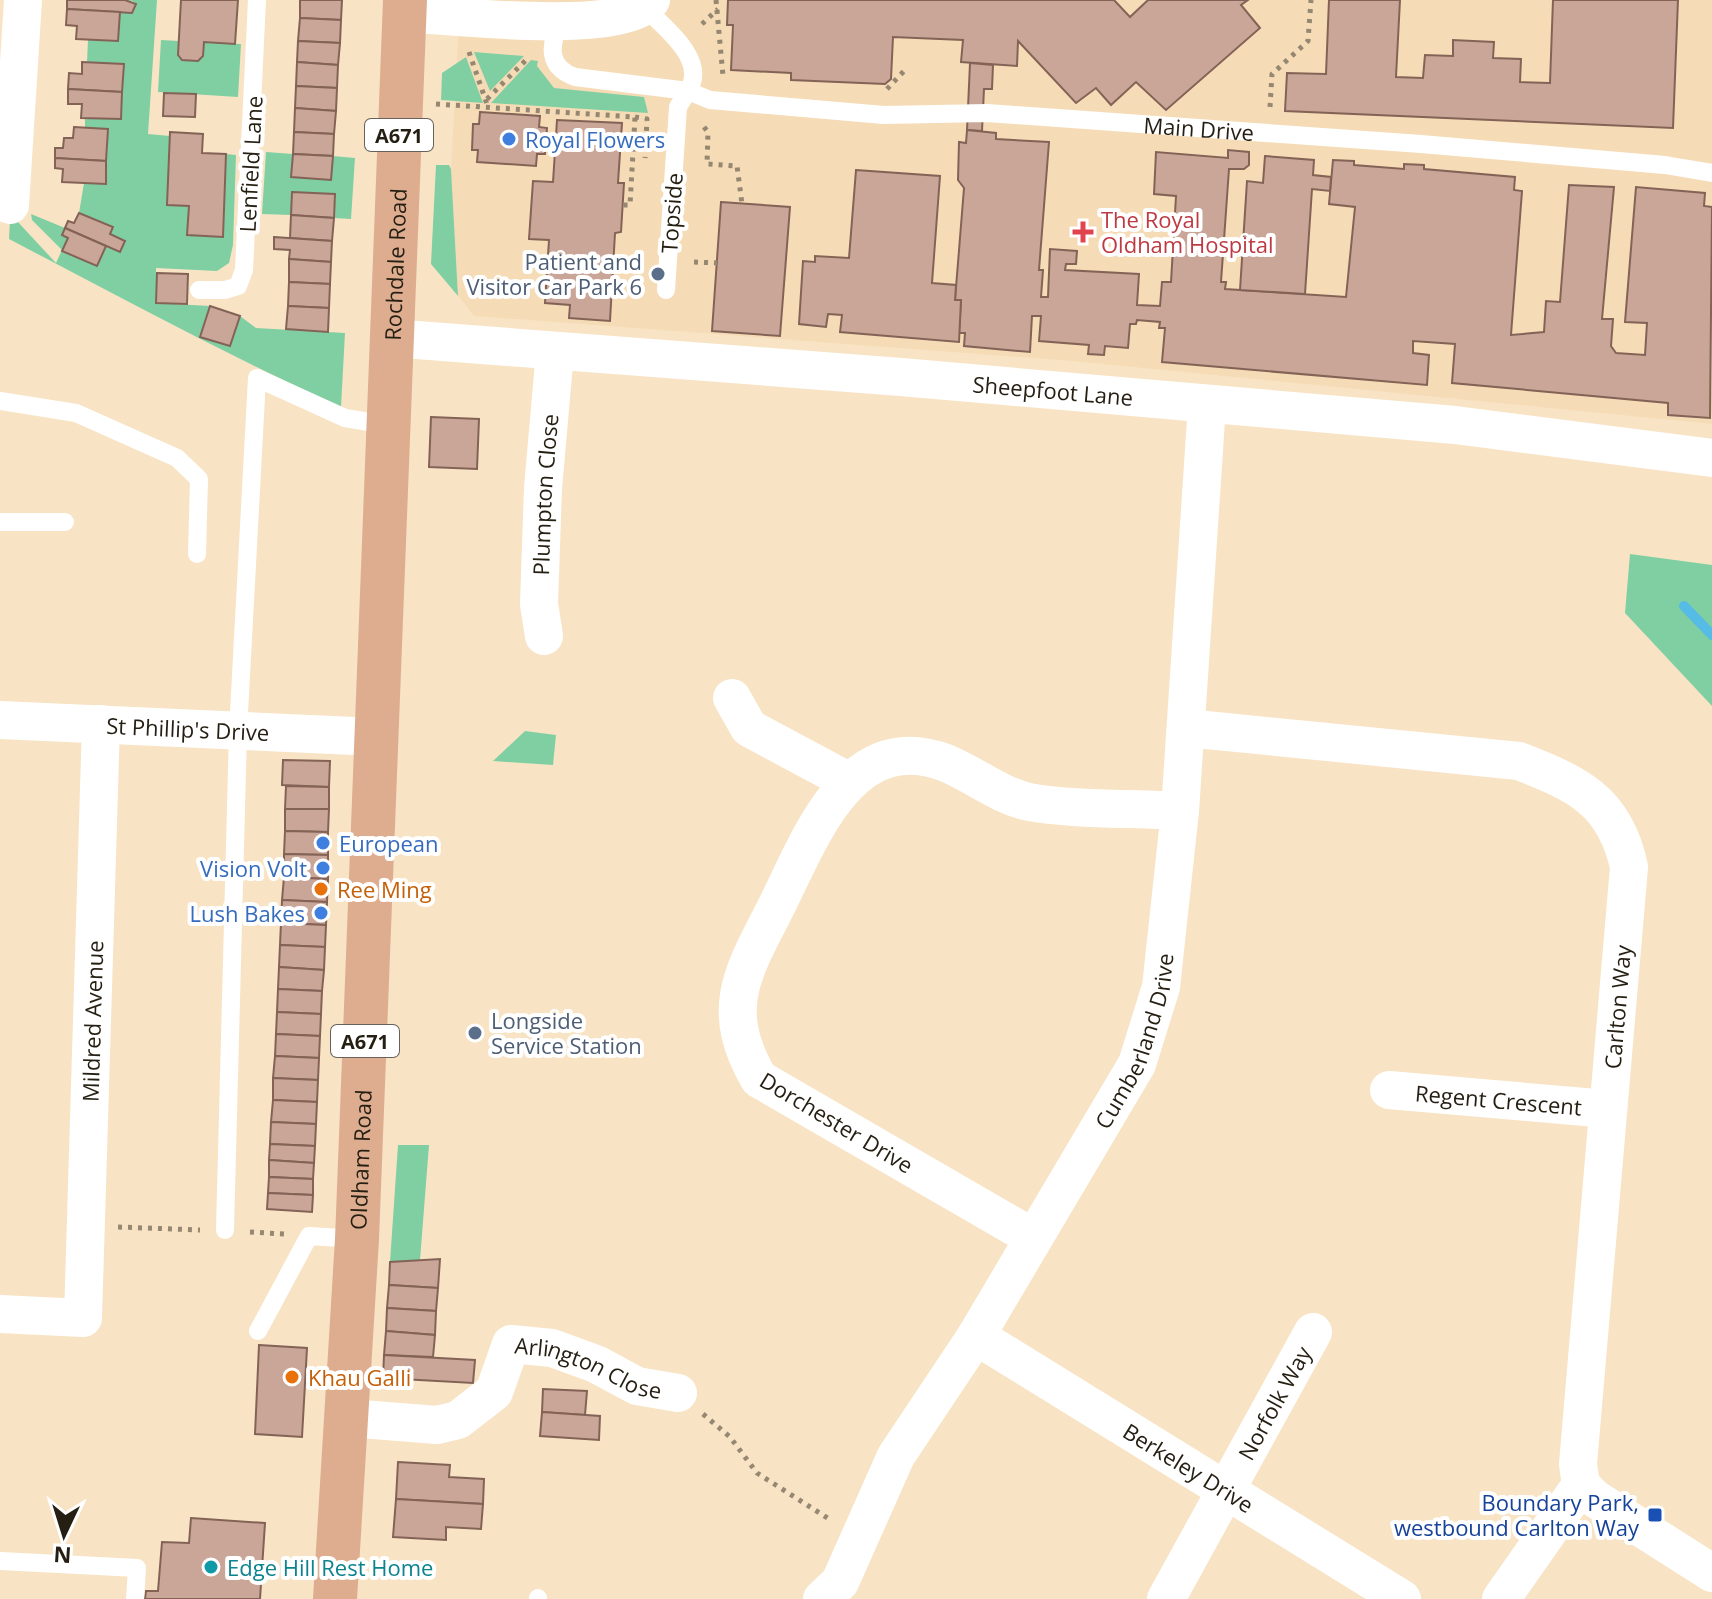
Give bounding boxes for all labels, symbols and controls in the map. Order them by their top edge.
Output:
street label: Lenfield Lane [231,95,269,233]
street label: Main Drive [1142,109,1255,147]
road number: A671 [365,119,433,151]
place label: Royal Flowers [525,124,665,154]
marker: Royal Flowers [500,130,518,148]
street label: Topside [653,172,689,254]
street label: Rochdale Road [377,188,413,341]
place label: The Royal Oldham Hospital [1101,204,1274,259]
marker: The Royal Oldham Hospital [1072,221,1094,243]
place label: Patient and Visitor Car Park 6 [466,246,642,301]
marker: Patient and Visitor Car Park 6 [649,265,667,283]
street label: Sheepfoot Lane [972,368,1134,412]
street label: Plumpton Close [525,412,564,576]
street label: St Phillip's Drive [106,710,270,747]
place label: European [339,828,438,858]
marker: European [314,834,332,852]
place label: Vision Volt [200,853,307,883]
marker: Vision Volt [314,859,332,877]
place label: Ree Ming [337,874,432,904]
marker: Ree Ming [312,880,330,898]
place label: Lush Bakes [190,898,305,928]
marker: Lush Bakes [312,904,330,922]
street label: Mildred Avenue [75,940,109,1102]
street label: Carlton Way [1597,943,1637,1070]
street label: Cumberland Drive [1087,952,1180,1134]
place label: Longside Service Station [491,1005,642,1060]
marker: Longside Service Station [466,1024,484,1042]
road number: A671 [331,1025,399,1057]
street label: Dorchester Drive [755,1064,919,1180]
street label: Regent Crescent [1414,1077,1583,1122]
street label: Oldham Road [342,1089,378,1231]
street label: Arlington Close [513,1329,664,1405]
street label: Norfolk Way [1231,1340,1318,1465]
place label: Khau Galli [308,1362,411,1392]
marker: Khau Galli [283,1368,301,1386]
street label: Berkeley Drive [1118,1416,1260,1519]
place label: Boundary Park, westbound Carlton Way [1394,1487,1640,1542]
north arrow [24,1495,104,1575]
marker: Boundary Park, westbound Carlton Way [1646,1506,1664,1524]
text: N [53,1540,73,1572]
place label: Edge Hill Rest Home [227,1552,433,1582]
marker: Edge Hill Rest Home [202,1558,220,1576]

